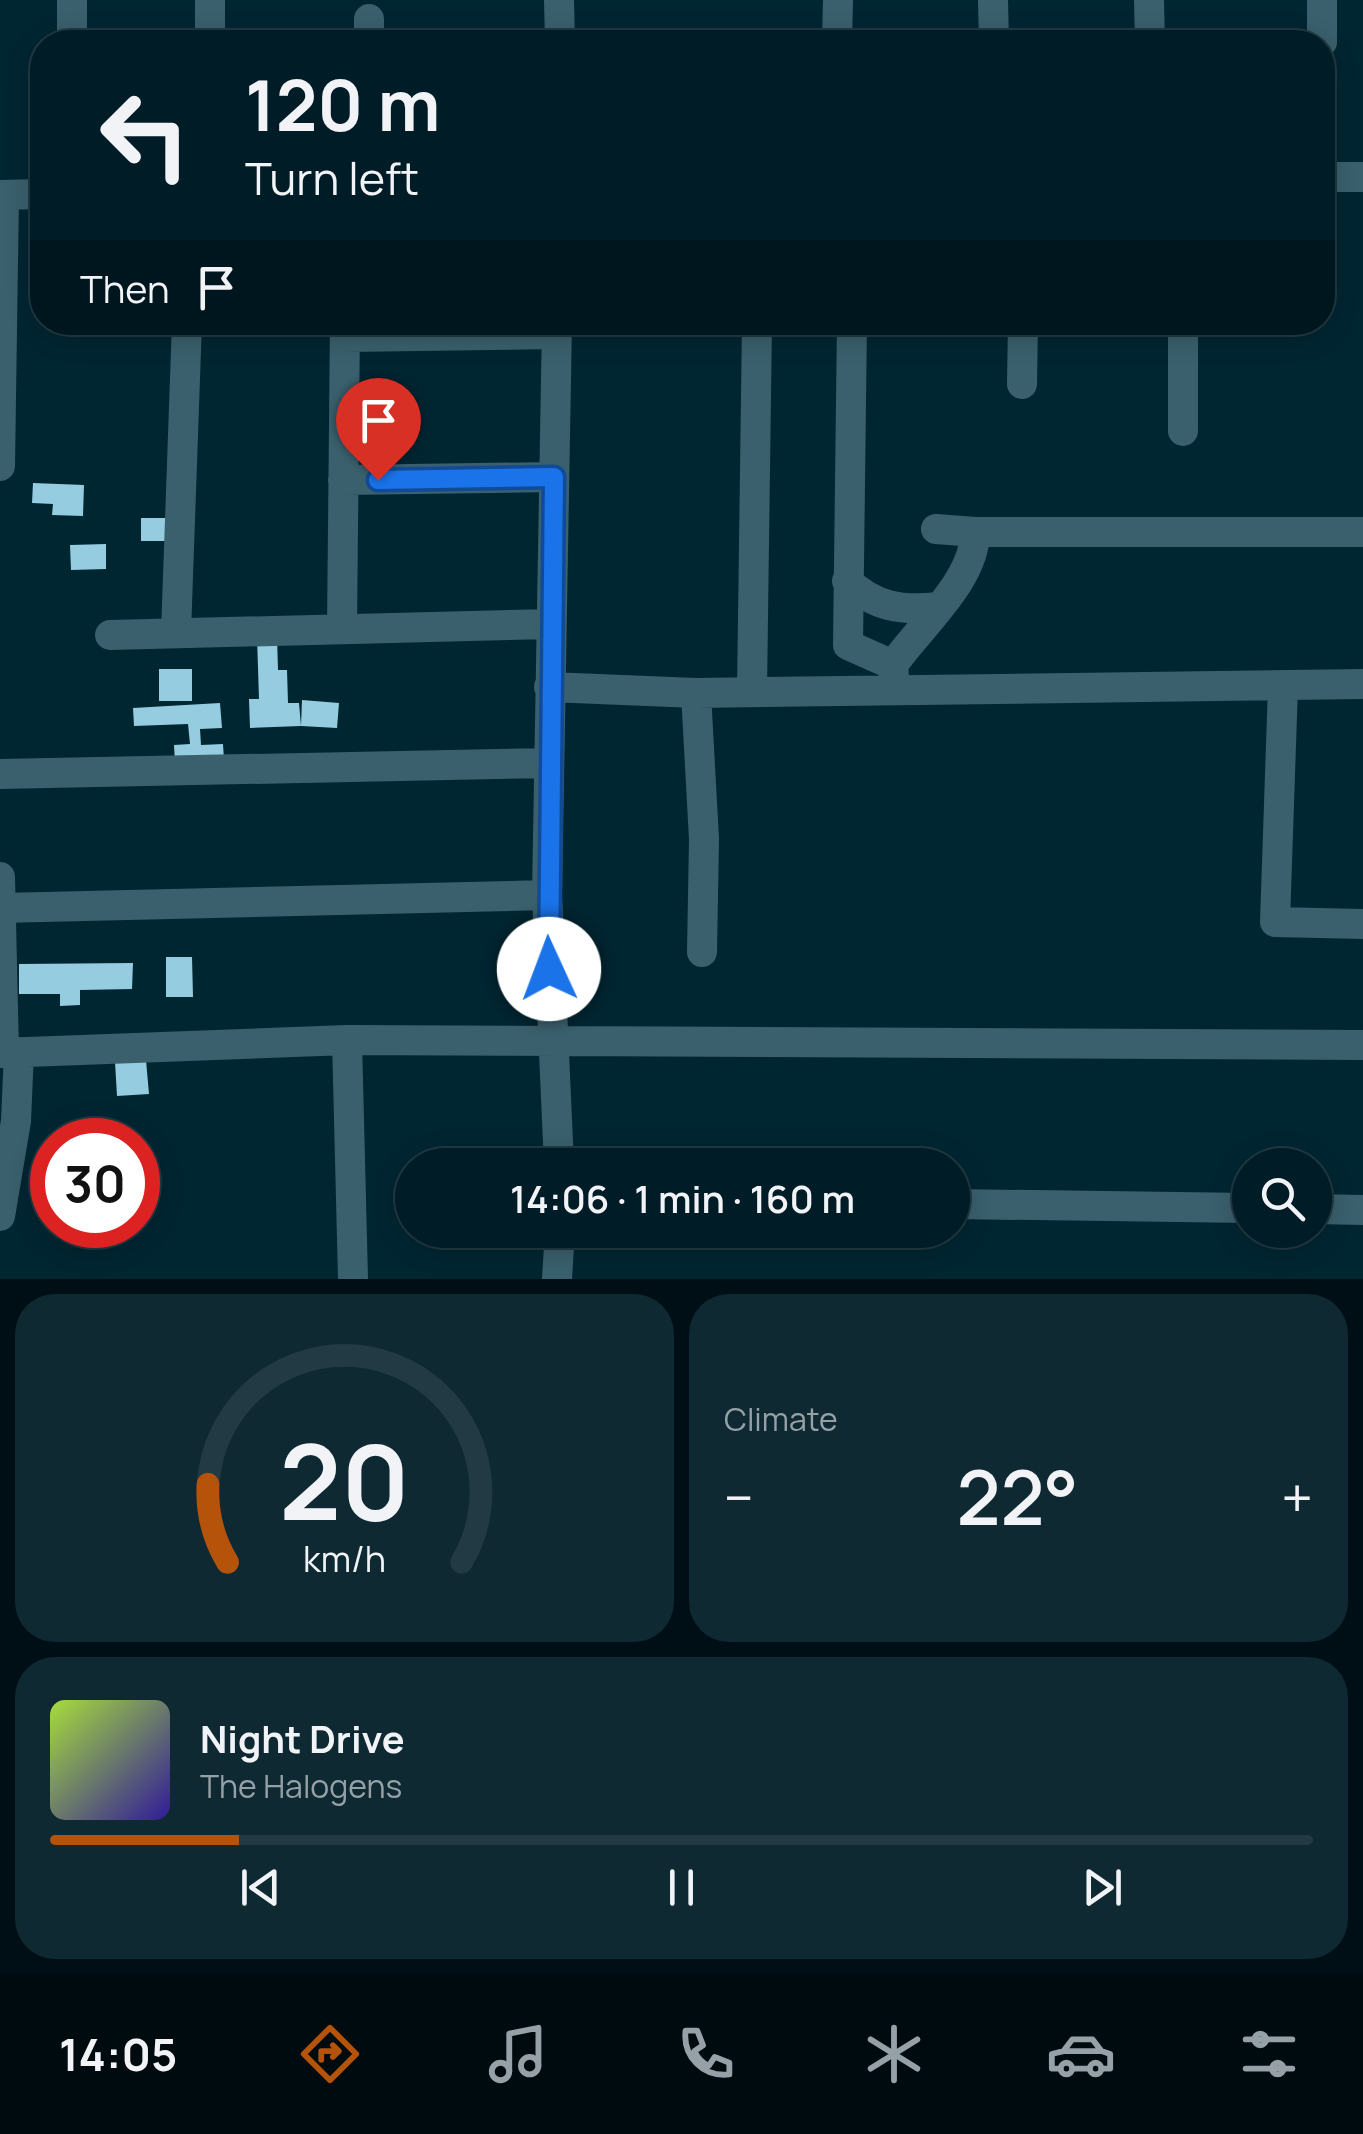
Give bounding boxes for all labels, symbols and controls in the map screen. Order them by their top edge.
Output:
text: 120 m [245,56,440,152]
icon: left [80,70,210,200]
text: Turn left [245,147,419,209]
icon: arrive [189,260,244,315]
text: Then [80,262,169,314]
pin [336,378,421,481]
icon: arrive [351,393,406,448]
position arrow [497,917,601,1021]
speed limit sign: 30 [30,1118,160,1248]
map controls [1232,1148,1332,1248]
button: search [1232,1148,1332,1248]
text: 14:06 · 1 min · 160 m [510,1172,855,1224]
text: Climate [724,1397,838,1441]
text: 20 [279,1409,410,1551]
text: 22° [957,1445,1078,1548]
text: − [724,1459,754,1535]
text: + [1281,1459,1313,1535]
text: km/h [303,1534,386,1583]
text: Night Drive [200,1712,405,1764]
text: The Halogens [200,1764,402,1808]
icon: previous [233,1860,288,1915]
icon: pause [654,1860,709,1915]
icon: next [1075,1860,1130,1915]
icon: directions [295,2019,365,2089]
icon: music [483,2019,553,2089]
icon: phone [671,2019,741,2089]
icon: climate [859,2019,929,2089]
icon: car [1046,2019,1116,2089]
icon: filters [1234,2019,1304,2089]
text: 14:05 [59,2023,177,2085]

